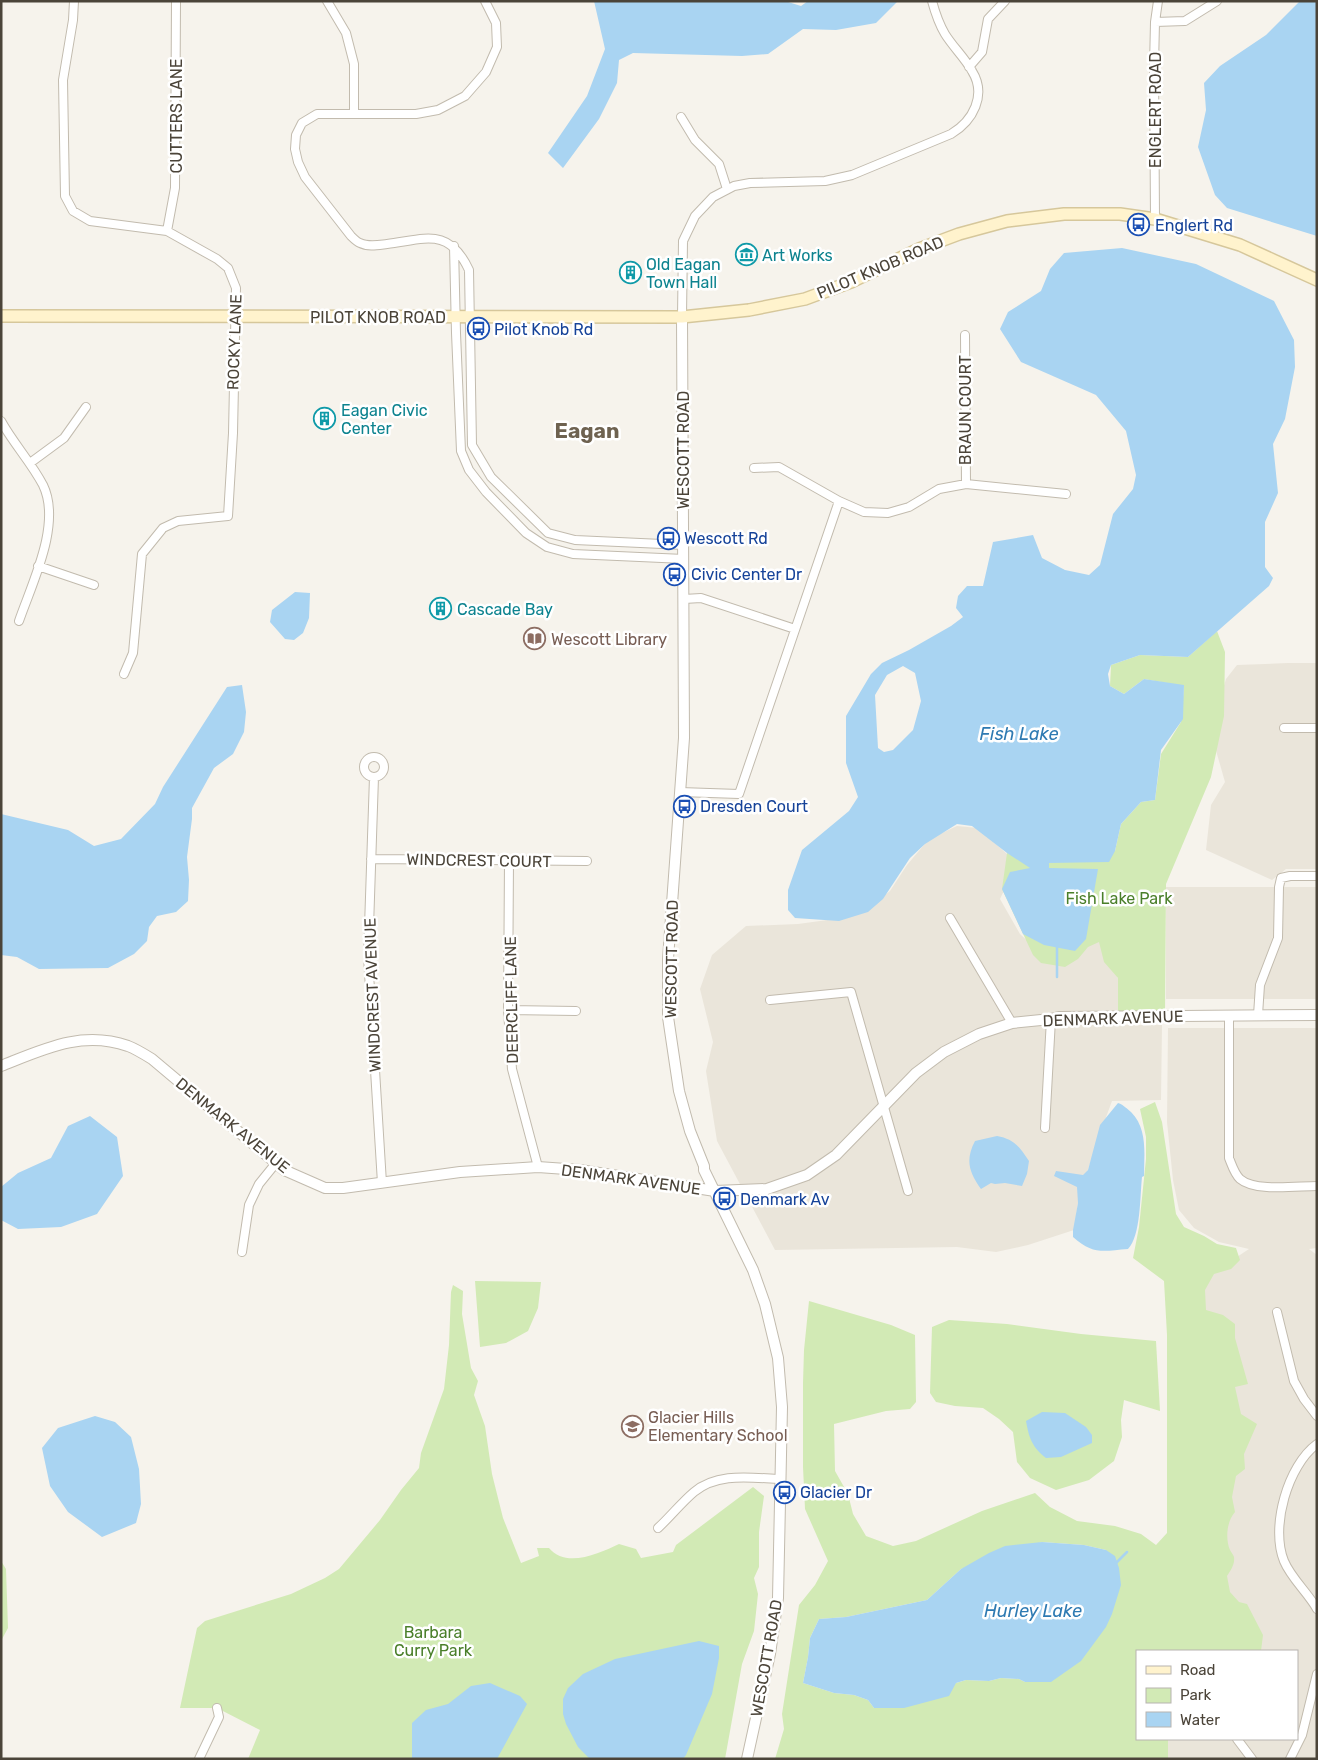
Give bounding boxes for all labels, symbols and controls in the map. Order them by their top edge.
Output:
street label: ENGLERT ROAD [1146,52,1165,168]
street label: CUTTERS LANE [167,59,186,174]
bus stop icon: Englert Rd [1127,213,1151,237]
place label: Englert Rd [1155,216,1233,235]
street label: PILOT KNOB ROAD [814,232,946,303]
museum icon: Art Works [734,243,758,267]
place label: Art Works [762,246,833,265]
place label: Old Eagan Town Hall [646,255,721,292]
building icon: Old Eagan Town Hall [618,261,642,285]
street label: ROCKY LANE [223,294,246,390]
street label: PILOT KNOB ROAD [310,308,446,327]
bus stop icon: Pilot Knob Rd [466,317,490,341]
place label: Pilot Knob Rd [494,320,593,339]
street label: BRAUN COURT [956,355,975,465]
street label: WESCOTT ROAD [674,391,693,509]
place label: Eagan Civic Center [341,401,428,438]
building icon: Eagan Civic Center [313,407,337,431]
district label: Eagan [554,418,620,443]
bus stop icon: Wescott Rd [656,526,680,550]
place label: Wescott Rd [684,529,768,548]
bus stop icon: Civic Center Dr [663,562,687,586]
place label: Civic Center Dr [691,565,802,584]
building icon: Cascade Bay [429,597,453,621]
place label: Cascade Bay [457,600,553,619]
library icon: Wescott Library [523,627,547,651]
place label: Wescott Library [551,630,667,649]
water label: Fish Lake [980,723,1058,745]
bus stop icon: Dresden Court [672,794,696,818]
place label: Dresden Court [700,797,808,816]
street label: WINDCREST COURT [406,850,552,871]
park label: Fish Lake Park [1066,889,1173,908]
street label: WESCOTT ROAD [661,900,682,1018]
street label: WINDCREST AVENUE [360,917,385,1073]
street label: DEERCLIFF LANE [501,936,522,1064]
street label: DENMARK AVENUE [1042,1007,1184,1030]
street label: DENMARK AVENUE [172,1074,293,1177]
street label: DENMARK AVENUE [560,1160,702,1199]
bus stop icon: Denmark Av [712,1187,736,1211]
place label: Denmark Av [740,1190,830,1209]
place label: Glacier Hills Elementary School [648,1408,788,1445]
school or university icon: Glacier Hills Elementary School [620,1414,644,1438]
bus stop icon: Glacier Dr [772,1480,796,1504]
place label: Glacier Dr [800,1483,872,1502]
street label: WESCOTT ROAD [747,1598,786,1718]
water label: Hurley Lake [984,1600,1082,1622]
park label: Barbara Curry Park [394,1623,473,1660]
legend [1136,1650,1298,1740]
text: Road [1180,1661,1216,1679]
text: Park [1180,1686,1211,1704]
text: Water [1180,1711,1220,1729]

